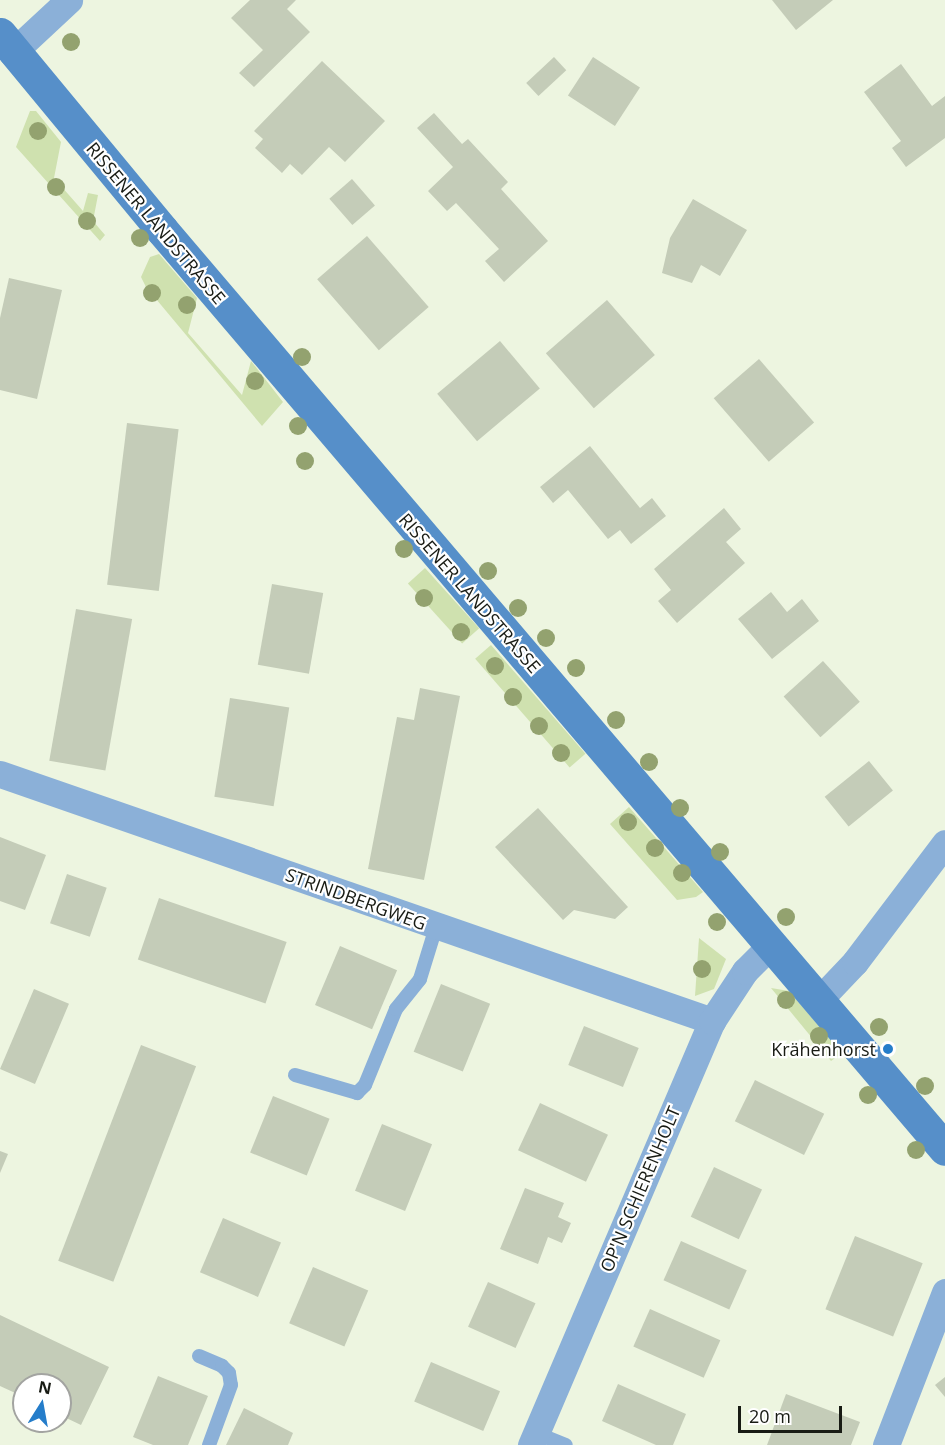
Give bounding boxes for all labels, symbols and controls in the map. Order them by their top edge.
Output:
street label: RISSENER LANDSTRASSE [82,138,230,308]
street label: RISSENER LANDSTRASSE [395,509,545,677]
street label: STRINDBERGWEG [283,864,429,934]
place label: Krähenhorst [771,1038,876,1060]
marker: Krähenhorst [881,1042,895,1056]
street label: OP'N SCHIERENHOLT [595,1103,685,1275]
north arrow [12,1373,72,1433]
text: N [37,1375,54,1399]
scale bar [741,1394,844,1432]
text: 20 m [749,1404,791,1428]

